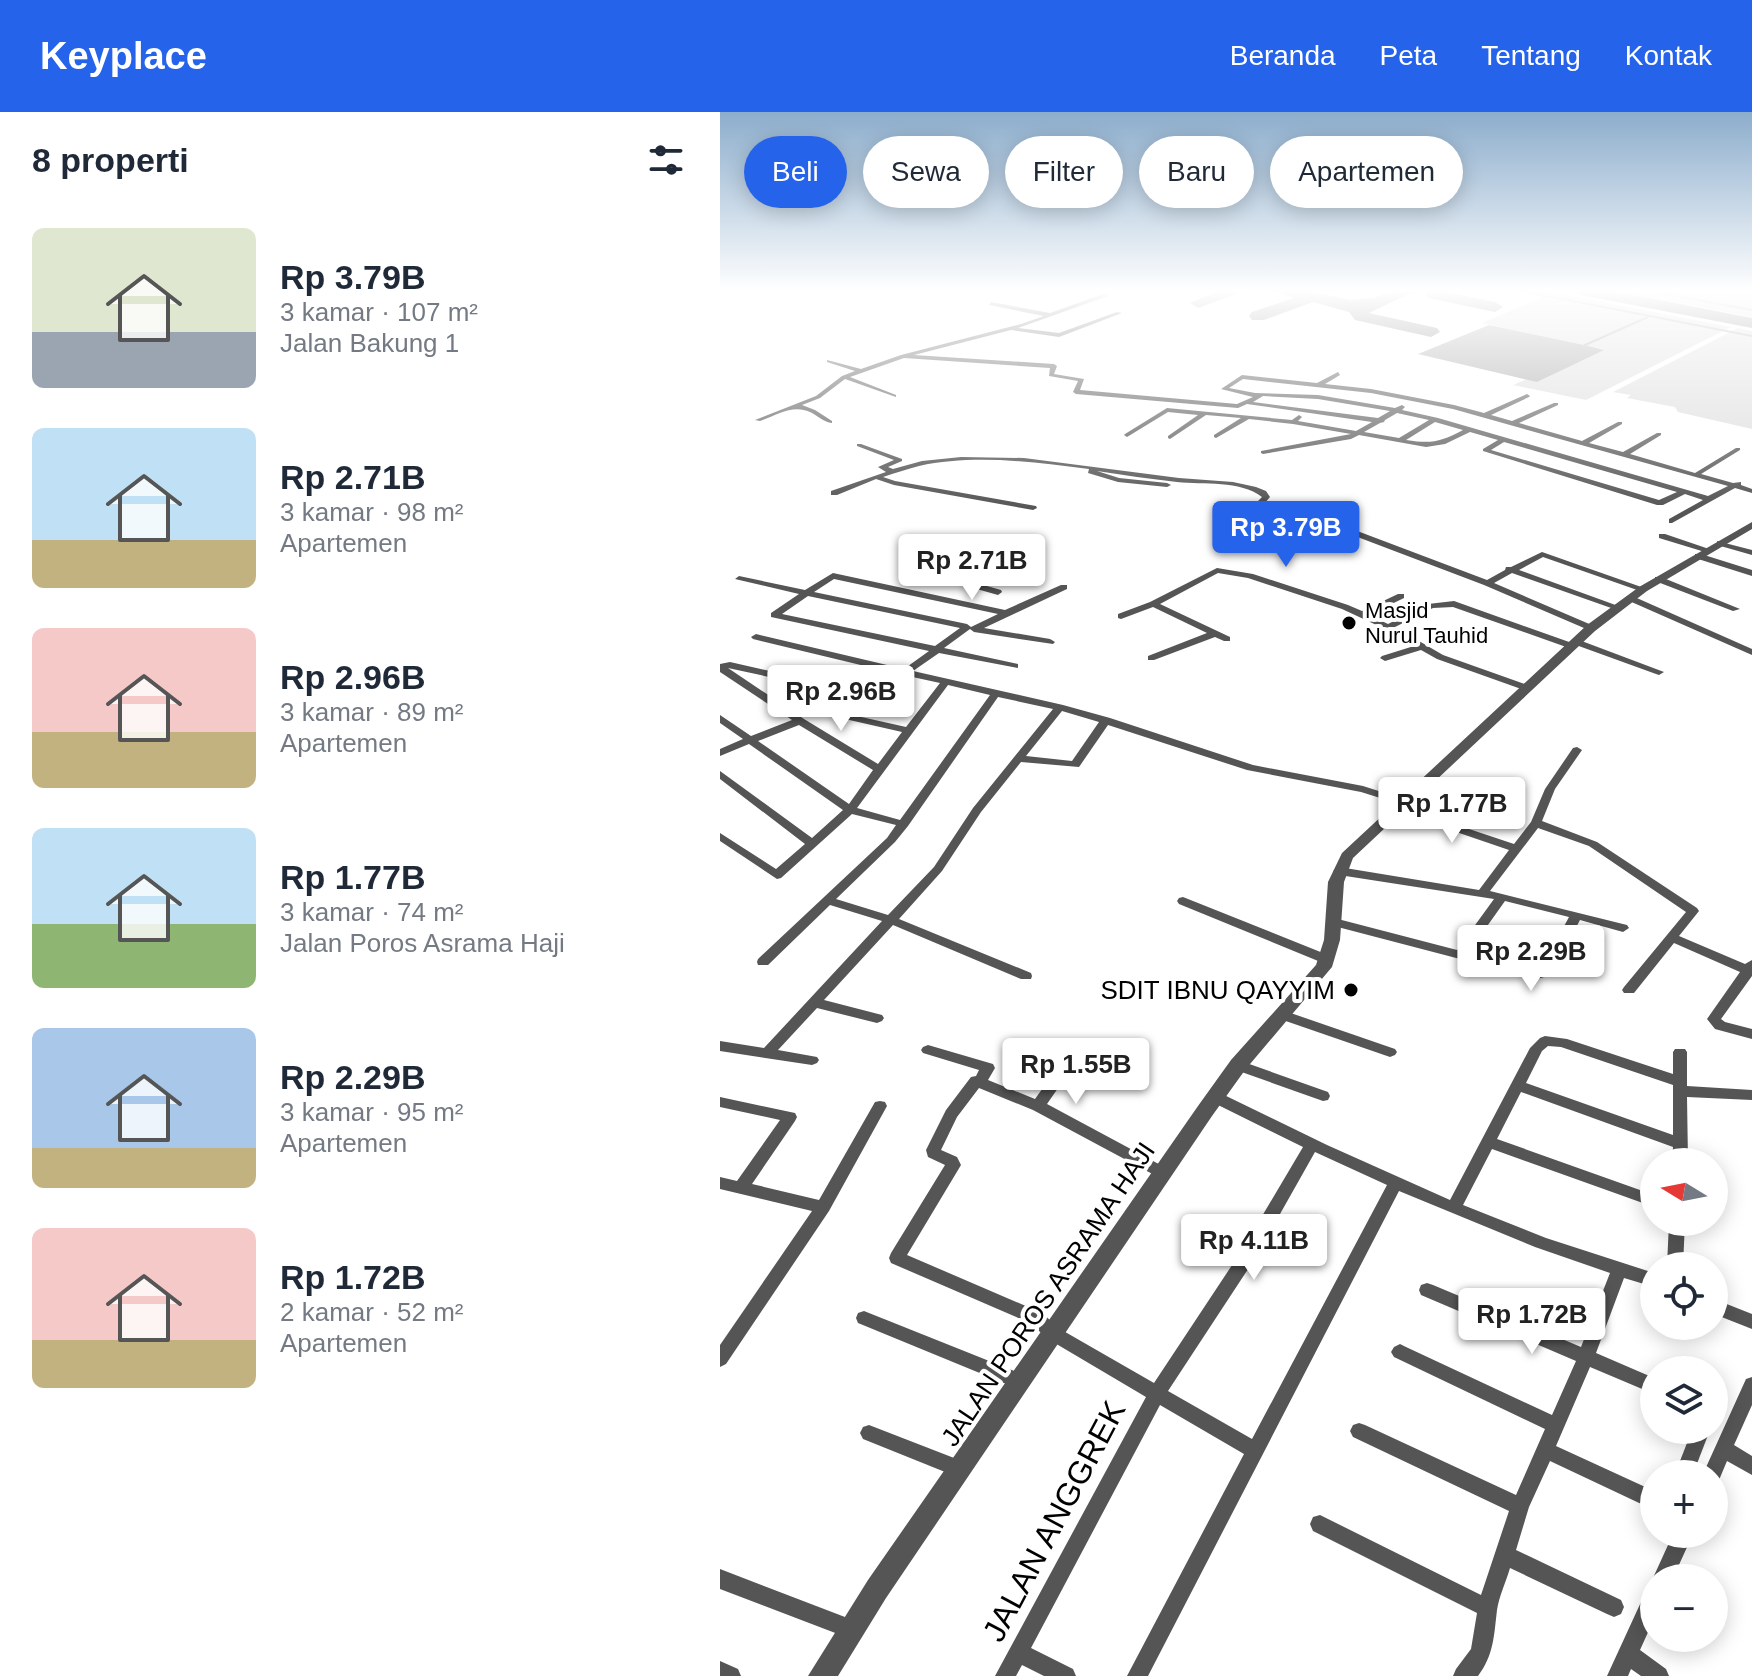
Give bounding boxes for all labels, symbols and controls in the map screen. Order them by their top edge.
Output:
text: Keyplace [40,35,207,77]
text: Beranda [1230,40,1336,71]
text: Peta [1380,40,1437,71]
text: Tentang [1481,40,1581,71]
text: Kontak [1625,40,1712,71]
chip: Beli [744,136,847,208]
chip: Sewa [863,136,989,208]
chip: Filter [1005,136,1123,208]
chip: Baru [1139,136,1254,208]
chip: Apartemen [1270,136,1463,208]
icon: filters [644,138,688,182]
text: 8 properti [32,141,189,179]
text: Rp 3.79B [280,258,426,296]
icon: home [96,260,192,356]
text: 3 kamar · 107 m² [280,297,478,327]
text: Jalan Bakung 1 [280,328,459,358]
text: Rp 2.71B [280,458,426,496]
icon: home [96,460,192,556]
text: 3 kamar · 98 m² [280,497,464,527]
pin: Rp 3.79B [1203,501,1369,569]
text: Rp 3.79B [1230,512,1342,542]
text: Apartemen [280,528,407,558]
pin: Rp 2.71B [889,534,1055,602]
text: Rp 2.71B [916,545,1028,575]
place label: Masjid Nurul Tauhid [1365,598,1488,648]
marker: Masjid Nurul Tauhid [1340,614,1358,632]
text: Rp 2.96B [280,658,426,696]
icon: home [96,660,192,756]
pin: Rp 2.96B [758,665,924,733]
text: Rp 2.96B [785,676,897,706]
text: 3 kamar · 89 m² [280,697,464,727]
text: Apartemen [280,728,407,758]
pin: Rp 1.77B [1369,777,1535,845]
text: Rp 1.77B [1396,788,1508,818]
text: Rp 1.77B [280,858,426,896]
icon: home [96,860,192,956]
text: 3 kamar · 74 m² [280,897,464,927]
pin: Rp 2.29B [1448,925,1614,993]
text: Jalan Poros Asrama Haji [280,928,565,958]
text: Rp 2.29B [1475,936,1587,966]
place label: SDIT IBNU QAYYIM [1100,975,1335,1005]
marker: SDIT IBNU QAYYIM [1342,981,1360,999]
pin: Rp 1.55B [993,1038,1159,1106]
text: Rp 1.55B [1020,1049,1132,1079]
text: Rp 2.29B [280,1058,426,1096]
icon: home [96,1060,192,1156]
text: 3 kamar · 95 m² [280,1097,464,1127]
text: Apartemen [280,1128,407,1158]
street label: JALAN POROS ASRAMA HAJI [935,1136,1161,1452]
north arrow [1640,1148,1728,1236]
map controls [1640,1148,1728,1652]
pin: Rp 4.11B [1171,1214,1337,1282]
text: Rp 4.11B [1199,1225,1309,1255]
button: locate [1640,1252,1728,1340]
text: Rp 1.72B [280,1258,426,1296]
icon: home [96,1260,192,1356]
pin: Rp 1.72B [1449,1288,1615,1356]
text: 2 kamar · 52 m² [280,1297,464,1327]
text: Rp 1.72B [1476,1299,1588,1329]
text: Apartemen [280,1328,407,1358]
button: layers [1640,1356,1728,1444]
street label: JALAN ANGGREK [975,1395,1133,1647]
button: + [1640,1460,1728,1548]
button: − [1640,1564,1728,1652]

